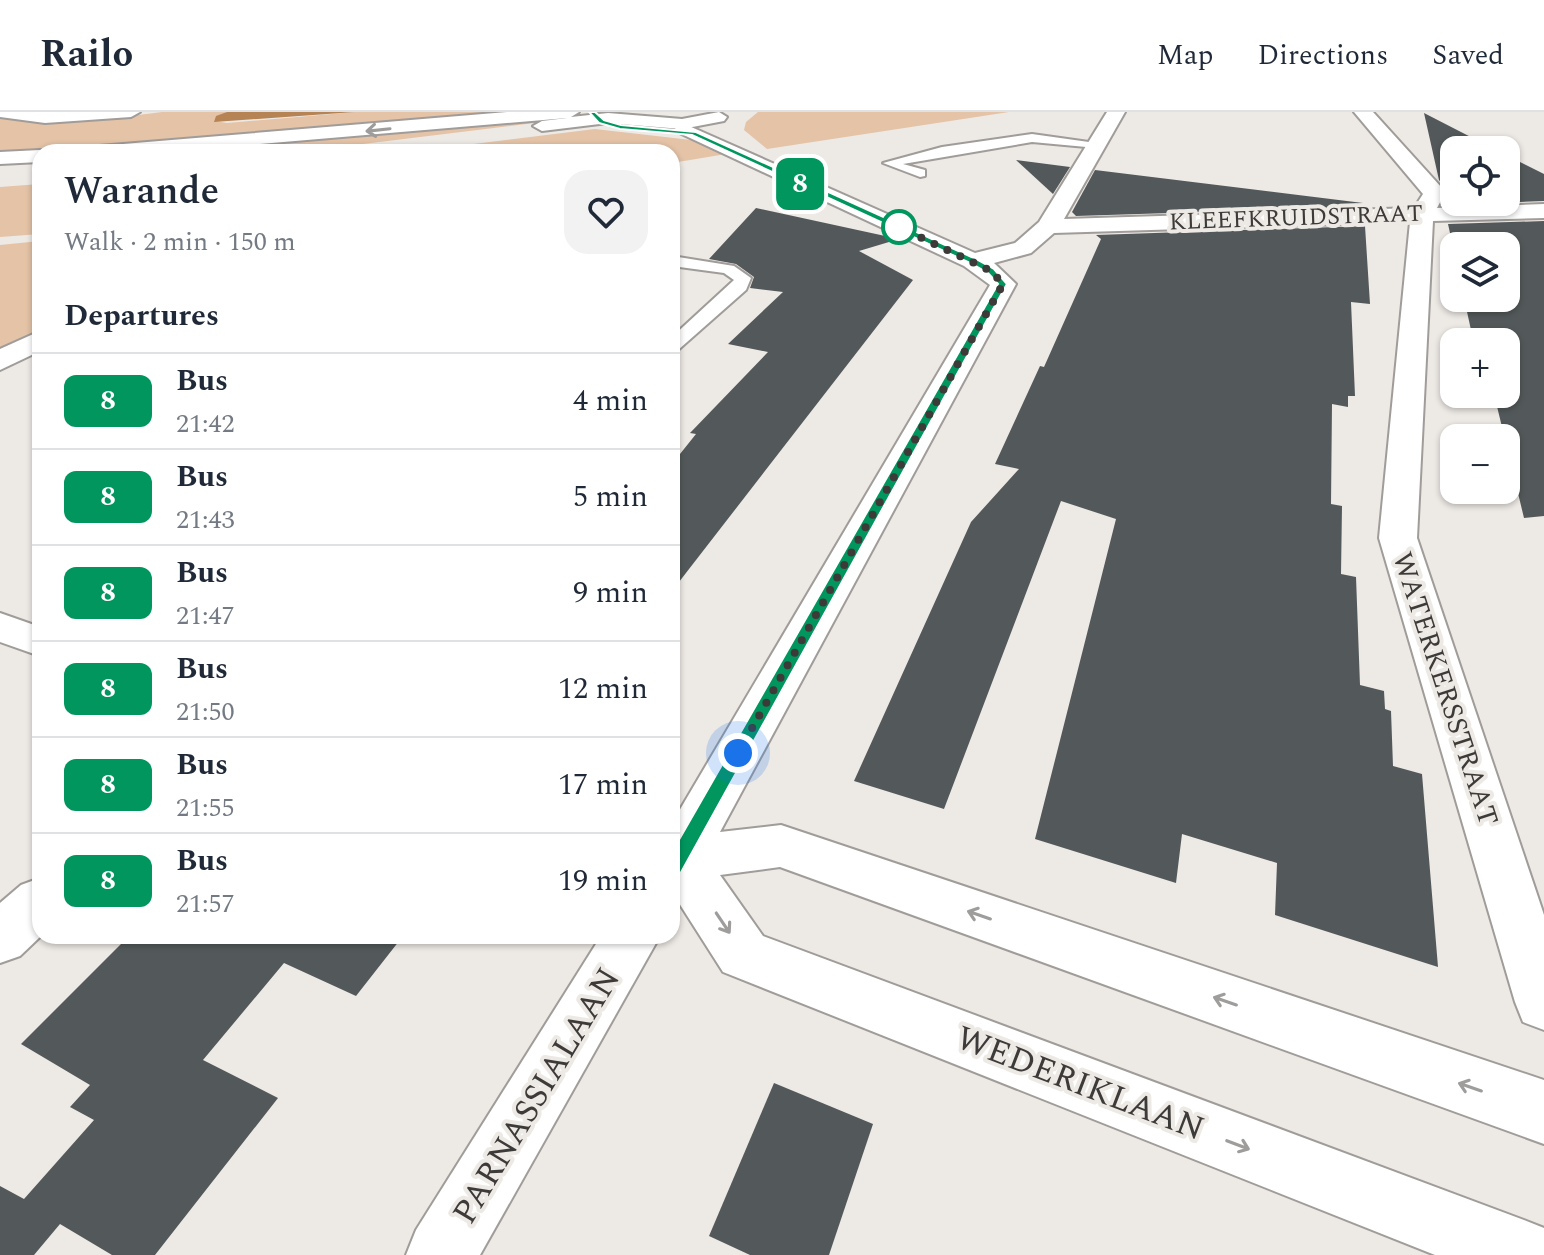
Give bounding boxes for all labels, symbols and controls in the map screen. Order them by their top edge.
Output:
text: Railo [40,26,133,84]
text: Map [1157,34,1214,77]
text: Directions [1258,34,1388,77]
text: Saved [1432,34,1504,77]
one-way arrow [365,123,392,138]
map controls [1440,136,1520,504]
button: locate [1440,136,1520,216]
line badge: 8 [774,158,826,210]
text: 8 [792,162,808,205]
text: Warande [64,163,219,221]
button: heart [564,170,648,254]
street label: KLEEFKRUIDSTRAAT [1168,196,1424,240]
unlabelled marker [882,210,916,244]
text: Walk · 2 min · 150 m [64,222,296,262]
button: layers [1440,232,1520,312]
text: Departures [64,293,219,339]
button: + [1440,328,1520,408]
text: Bus [176,358,228,404]
text: 4 min [573,378,648,424]
text: 8 [100,379,116,422]
text: 21:42 [176,404,235,444]
button: − [1440,424,1520,504]
text: Bus [176,454,228,500]
text: 5 min [573,474,648,520]
text: 8 [100,475,116,518]
text: 21:43 [176,500,235,540]
street label: WATERKERSSTRAAT [1380,547,1510,831]
text: Bus [176,550,228,596]
text: 9 min [573,570,648,616]
text: 8 [100,571,116,614]
text: 21:47 [176,596,235,636]
text: Bus [176,646,228,692]
text: 12 min [558,666,648,712]
text: 8 [100,667,116,710]
text: 21:50 [176,692,235,732]
your location [718,733,758,773]
text: Bus [176,742,228,788]
text: 17 min [558,762,648,808]
text: 8 [100,763,116,806]
text: 21:55 [176,788,235,828]
text: Bus [176,838,228,884]
text: 19 min [558,858,648,904]
text: 8 [100,859,116,902]
text: 21:57 [176,884,235,924]
one-way arrow [967,907,992,922]
one-way arrow [714,911,731,933]
street label: PARNASSIALAAN [440,958,634,1234]
one-way arrow [1213,993,1238,1007]
street label: WEDERIKLAAN [948,1013,1212,1155]
one-way arrow [1458,1078,1483,1093]
one-way arrow [1225,1139,1250,1153]

